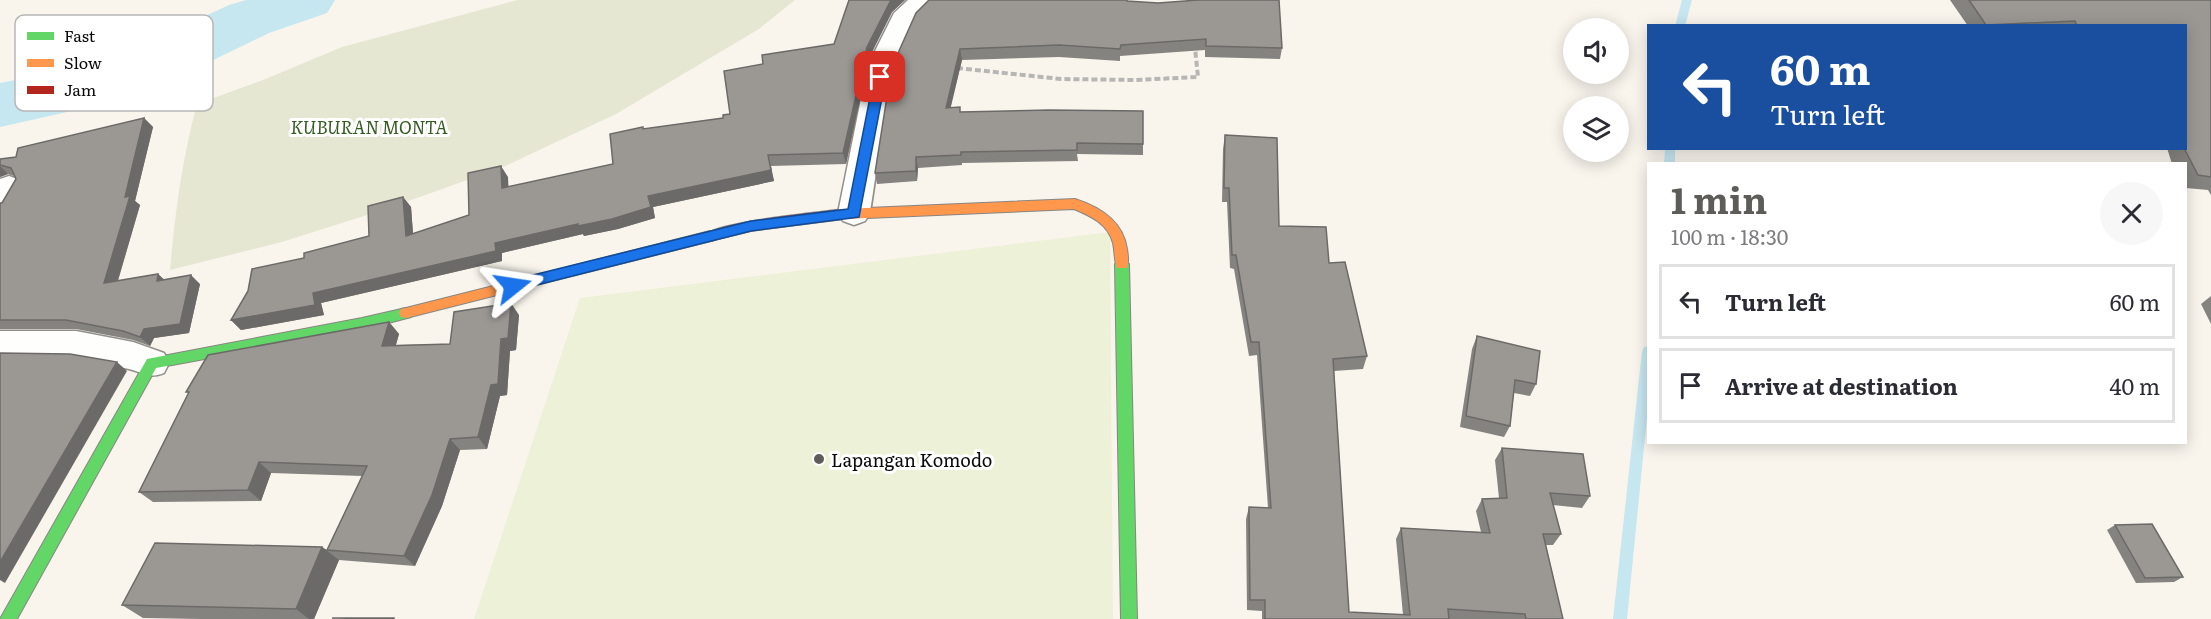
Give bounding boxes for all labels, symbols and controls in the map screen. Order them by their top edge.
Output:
legend [15,15,213,111]
map controls [1563,18,1629,162]
button: sound [1563,18,1629,84]
text: Fast [64,23,96,47]
text: 60 m [1770,36,1871,98]
icon: left [1671,48,1749,126]
text: Slow [64,50,102,74]
pin [854,51,905,102]
icon: arrive [863,60,896,93]
text: Jam [64,77,97,101]
text: Turn left [1770,93,1885,133]
button: layers [1563,96,1629,162]
park label: KUBURAN MONTA [290,113,448,140]
text: 1 min [1671,172,1767,225]
button: close [2100,182,2163,245]
text: 100 m · 18:30 [1671,221,1788,251]
position arrow [481,254,545,318]
icon: left [1674,285,1707,318]
text: Turn left [1725,285,1826,318]
text: 60 m [2110,285,2160,318]
icon: arrive [1674,369,1707,402]
text: Arrive at destination [1725,369,1958,402]
text: 40 m [2109,369,2160,402]
place label: Lapangan Komodo [831,446,992,473]
marker: Lapangan Komodo [812,452,826,466]

